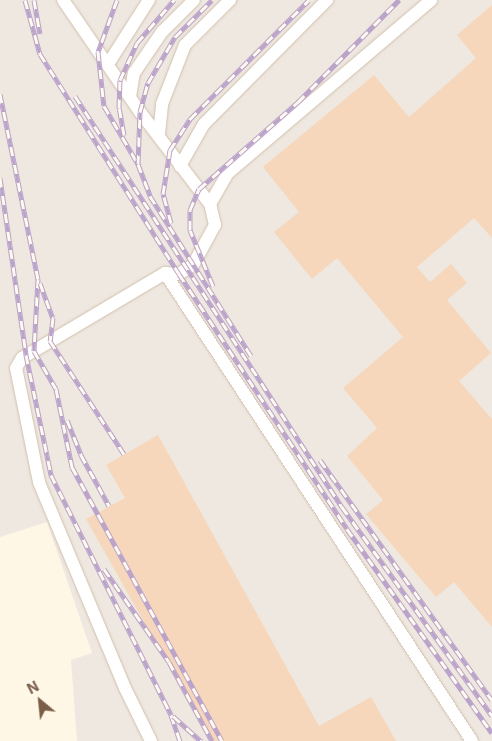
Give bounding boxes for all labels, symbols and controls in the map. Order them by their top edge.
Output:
north arrow [15,676,65,726]
text: N [24,677,41,697]

